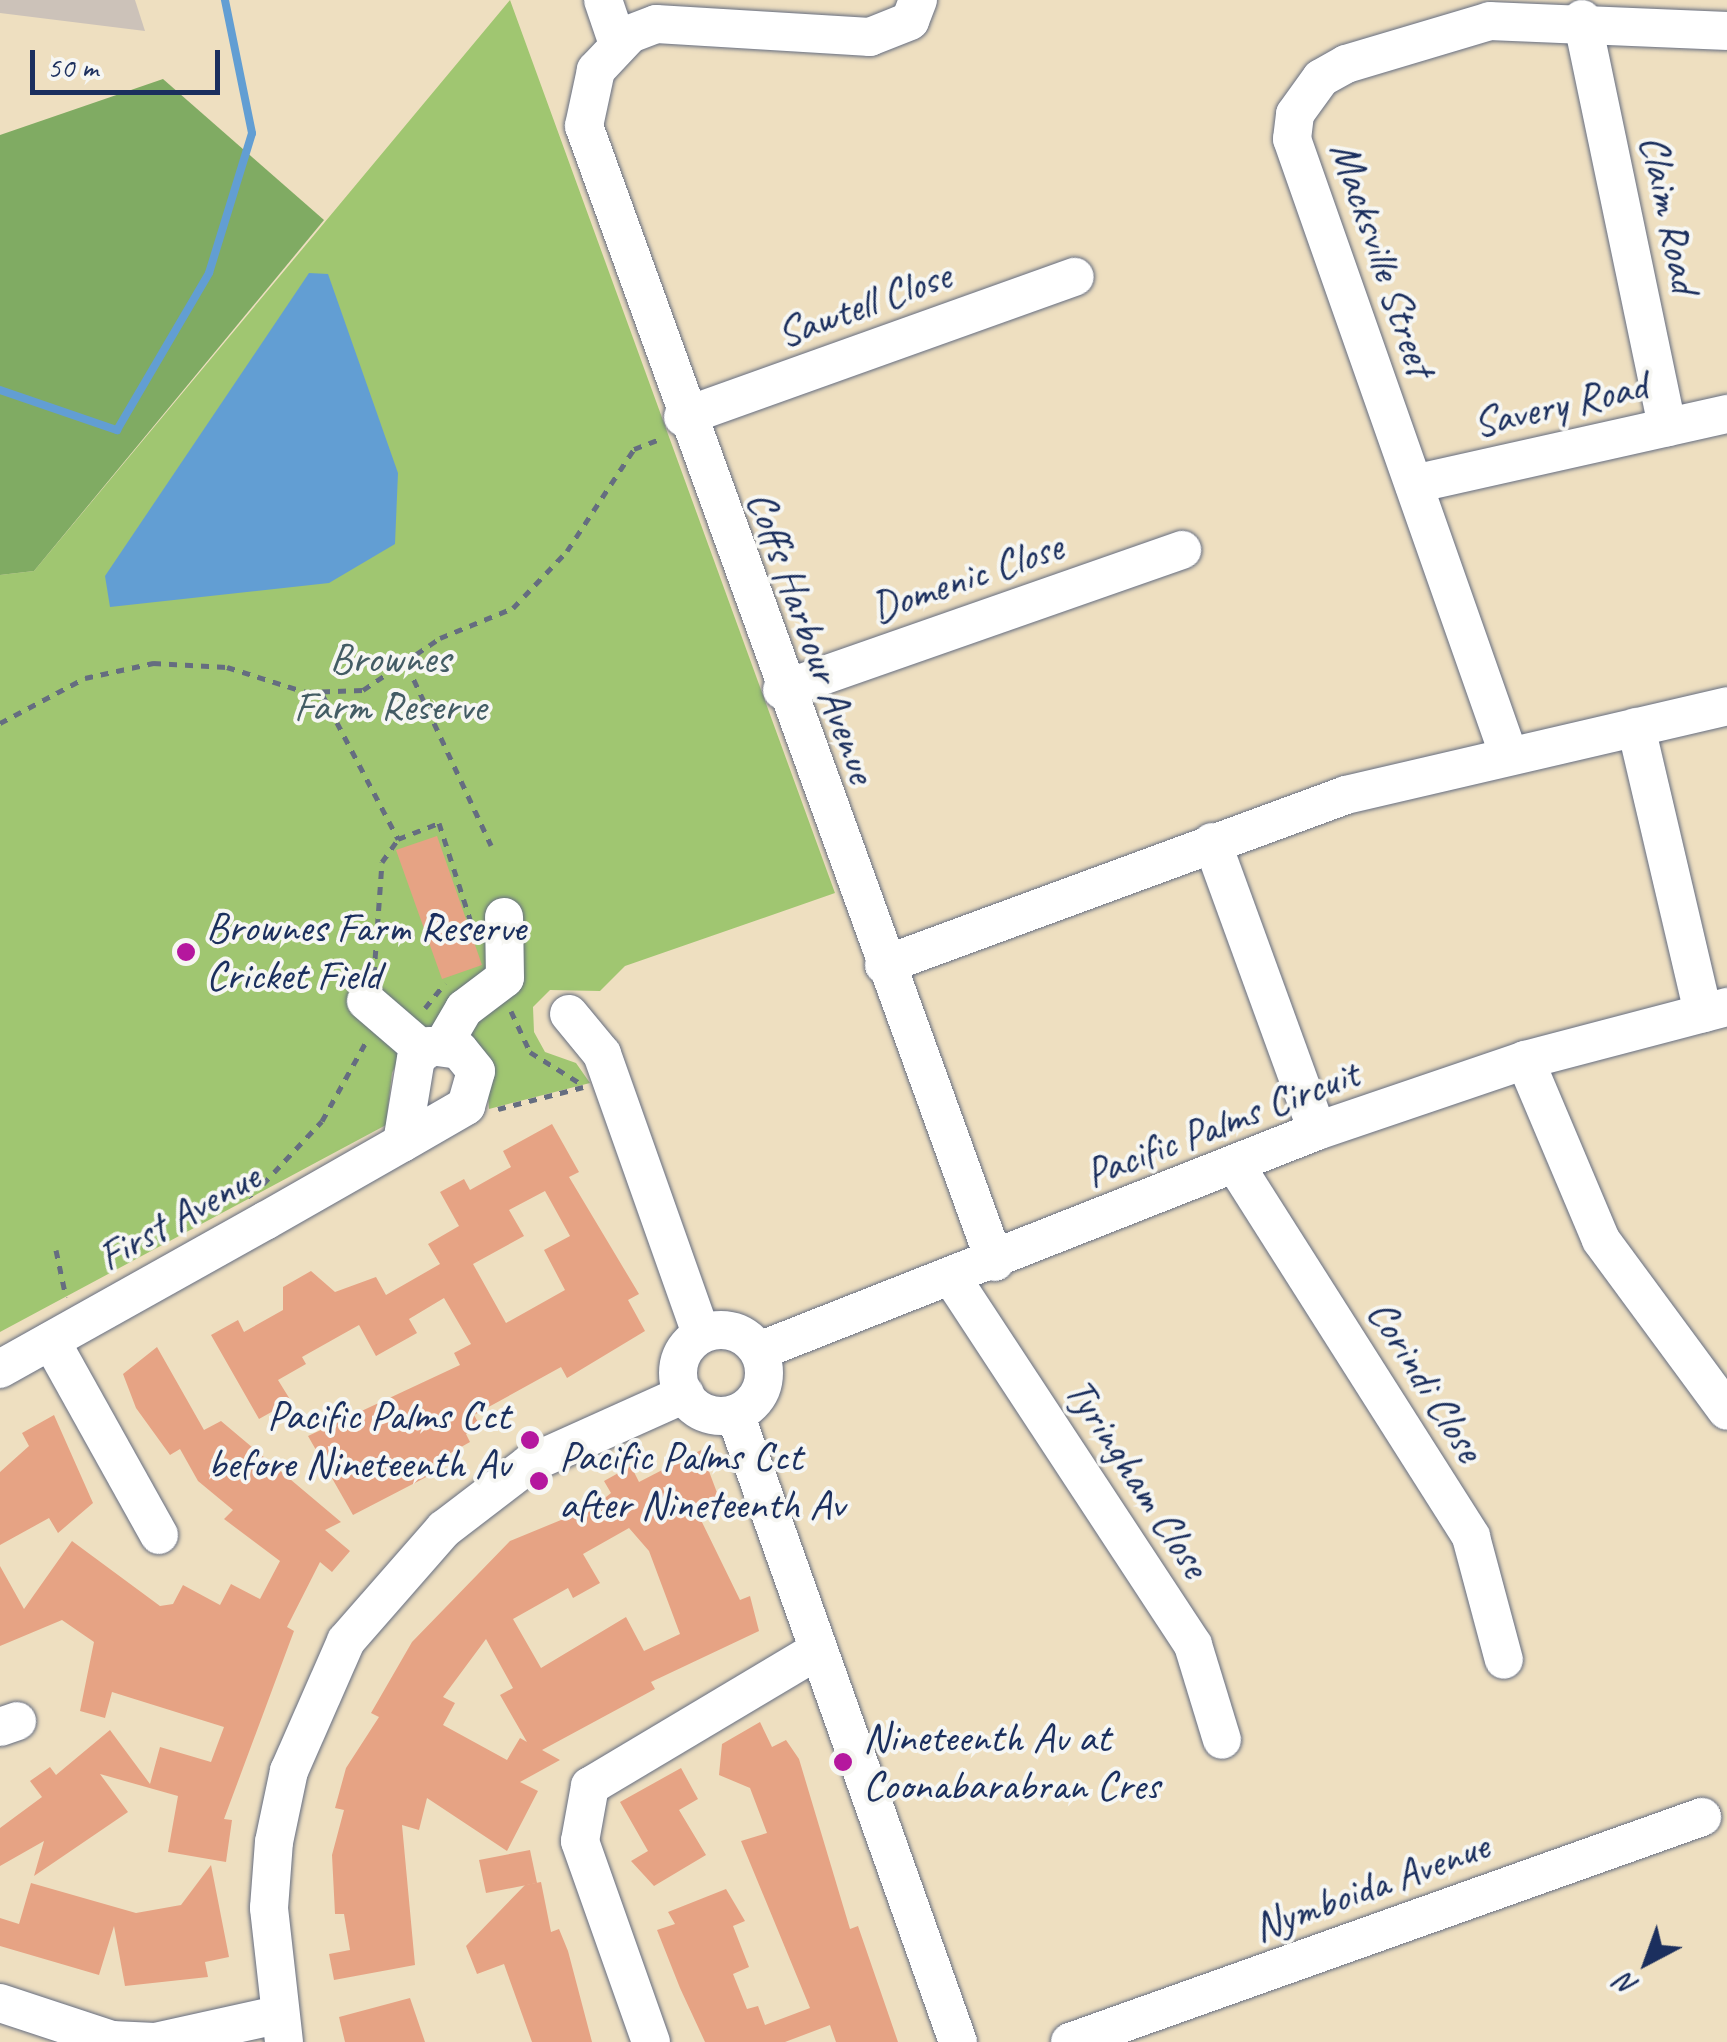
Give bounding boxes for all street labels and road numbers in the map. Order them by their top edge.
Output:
street label: Claim Road [1628,131,1710,297]
street label: Macksville Street [1318,135,1446,383]
street label: Sawtell Close [770,250,958,360]
street label: Savery Road [1469,361,1651,449]
street label: Coffs Harbour Avenue [735,484,887,790]
street label: Domenic Close [865,522,1069,634]
street label: Pacific Palms Circuit [1077,1048,1367,1200]
street label: First Avenue [89,1152,269,1282]
street label: Corindi Close [1356,1291,1494,1471]
street label: Tyringham Close [1054,1369,1220,1587]
street label: Nymboida Avenue [1246,1821,1496,1953]

